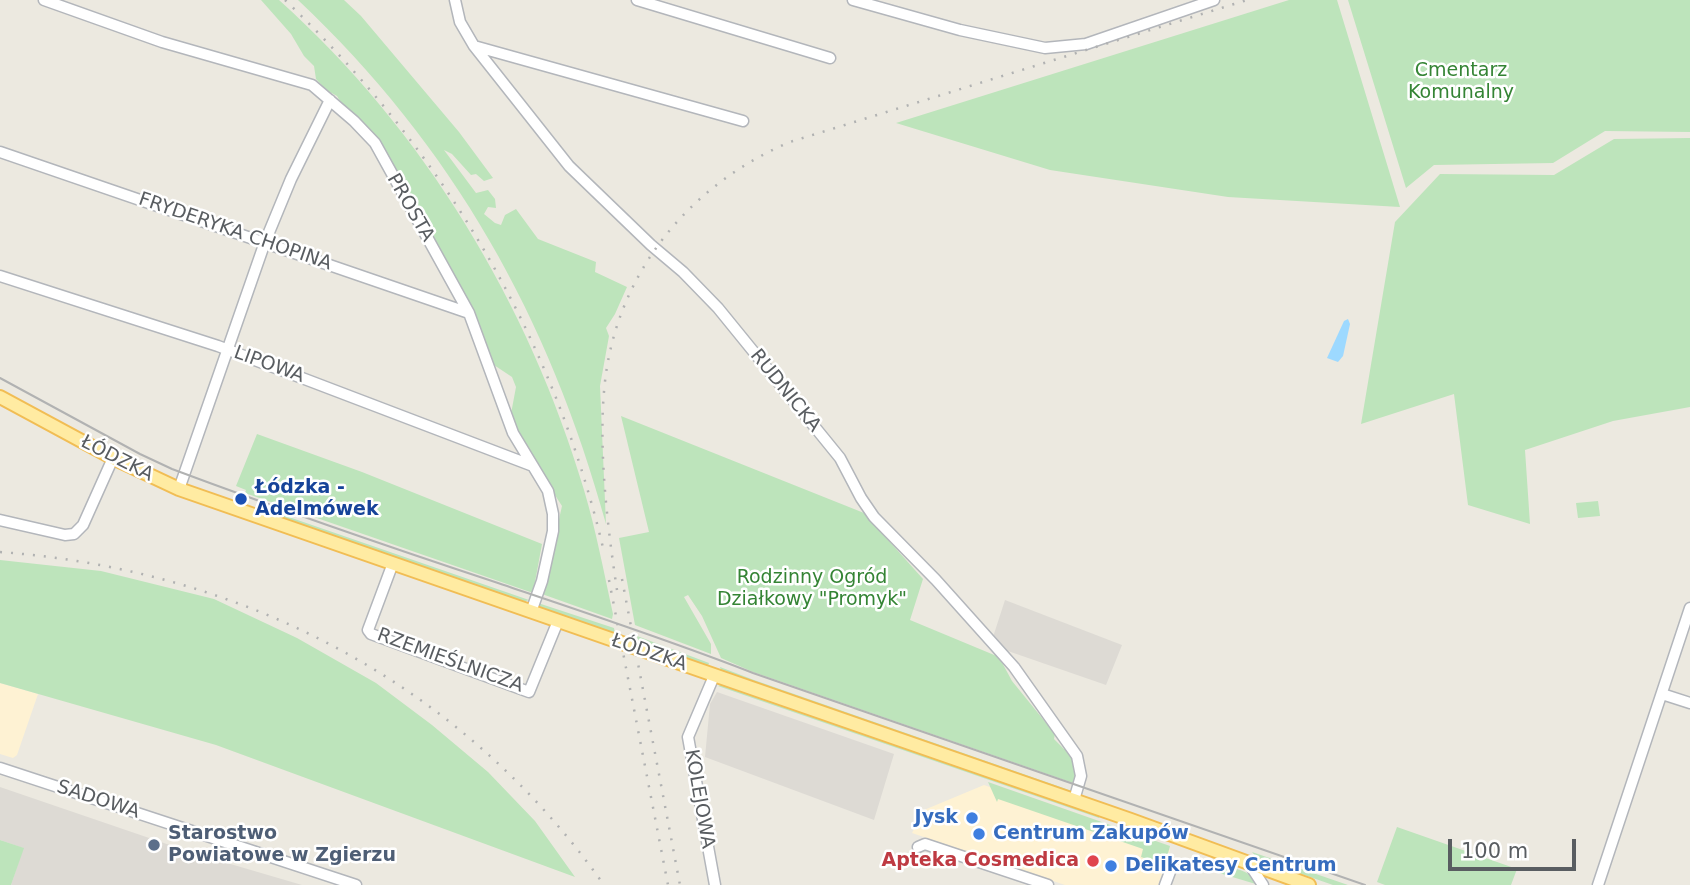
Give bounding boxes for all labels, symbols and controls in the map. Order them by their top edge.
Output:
park label: Cmentarz Komunalny [1408,60,1514,104]
street label: PROSTA [381,170,439,246]
street label: FRYDERYKA CHOPINA [135,188,335,276]
street label: LIPOWA [231,342,307,388]
street label: RUDNICKA [745,345,825,437]
street label: ŁÓDZKA [77,431,157,487]
place label: Łódzka - Adelmówek [255,477,379,521]
marker: Łódzka - Adelmówek [233,491,249,507]
park label: Rodzinny Ogród Działkowy "Promyk" [717,567,907,611]
street label: RZEMIEŚLNICZA [374,624,526,698]
street label: ŁÓDZKA [608,629,690,677]
street label: KOLEJOWA [679,748,719,850]
street label: SADOWA [54,776,142,824]
place label: Jysk [915,807,958,829]
marker: Jysk [964,810,980,826]
place label: Starostwo Powiatowe w Zgierzu [168,823,396,867]
place label: Centrum Zakupów [993,823,1189,845]
marker: Centrum Zakupów [971,826,987,842]
scale bar [1452,826,1580,870]
marker: Starostwo Powiatowe w Zgierzu [146,837,162,853]
text: 100 m [1461,839,1528,863]
place label: Apteka Cosmedica [881,850,1079,872]
marker: Apteka Cosmedica [1085,853,1101,869]
place label: Delikatesy Centrum [1125,855,1337,877]
marker: Delikatesy Centrum [1103,858,1119,874]

